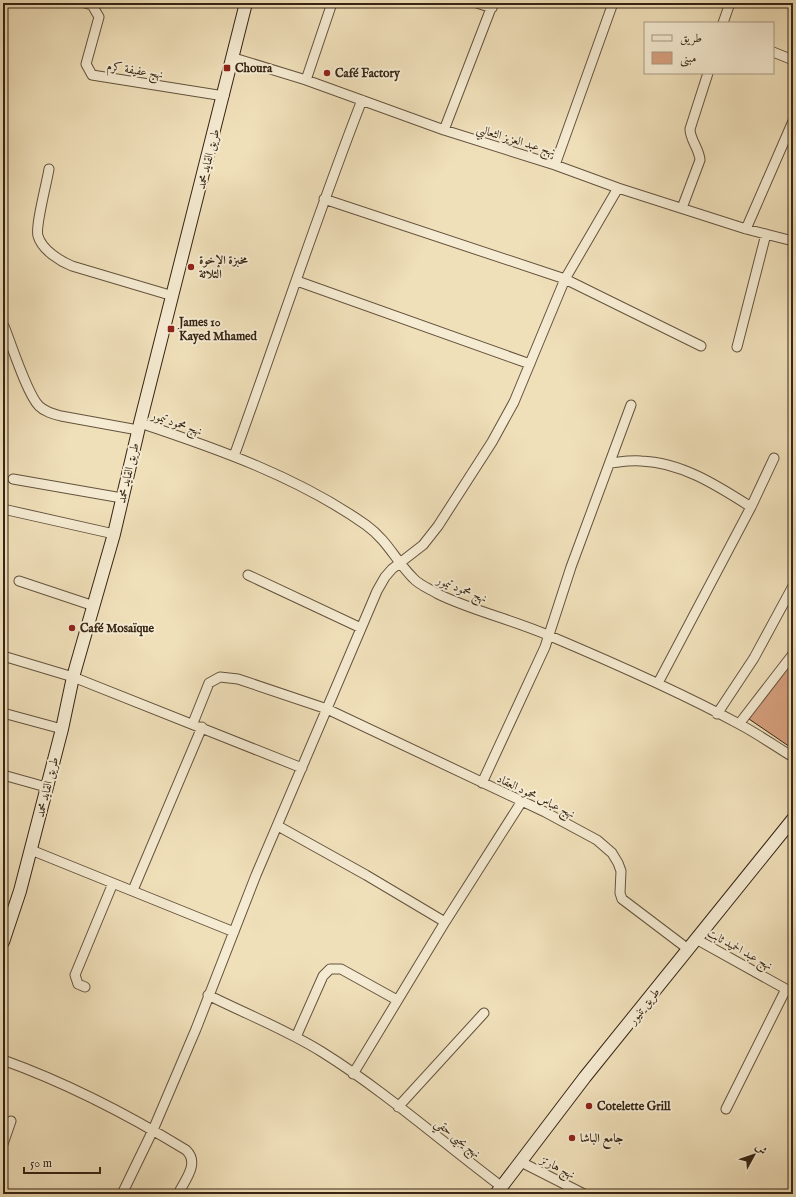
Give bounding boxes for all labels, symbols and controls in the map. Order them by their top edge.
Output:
legend [644,22,774,74]
text: طريق [680,31,702,46]
text: مبنى [680,51,696,67]
street label: نهج عفيفة كرم [105,59,164,85]
place label: Choura [235,61,273,76]
marker: Choura [222,63,232,73]
place label: Café Factory [335,66,401,82]
marker: Café Factory [322,68,332,78]
street label: نهج عبد العزيز الثعالبي [473,121,557,163]
street label: طريق القايد محمد [194,127,223,191]
place label: مخبزة الإخوة الثلاثة [199,253,248,282]
marker: مخبزة الإخوة الثلاثة [186,262,196,272]
place label: James 10 Kayed Mhamed [177,315,258,345]
marker: James 10 Kayed Mhamed [166,324,176,334]
street label: نهج محمود تيمور [148,407,204,442]
street label: طريق القايد محمد [114,441,143,505]
street label: نهج محمود تيمور [433,572,489,609]
place label: Café Mosaïque [80,621,155,637]
marker: Café Mosaïque [67,623,77,633]
street label: طريق القايد محمد [33,755,62,819]
street label: نهج عباس محمود العقاد [493,771,577,825]
street label: نهج عبد الحميد ثابت [703,925,775,976]
street label: طريق تنيور [625,985,663,1028]
place label: Cotelette Grill [597,1099,671,1114]
marker: Cotelette Grill [584,1101,594,1111]
street label: نهج يحيى حقي [429,1115,484,1164]
place label: جامع الباشا [580,1131,623,1150]
marker: جامع الباشا [567,1133,577,1143]
north arrow [734,1135,774,1175]
text: ش [752,1141,770,1158]
scale bar [24,1149,100,1175]
street label: نهج هارتز [535,1151,578,1185]
text: 50 m [30,1156,52,1171]

